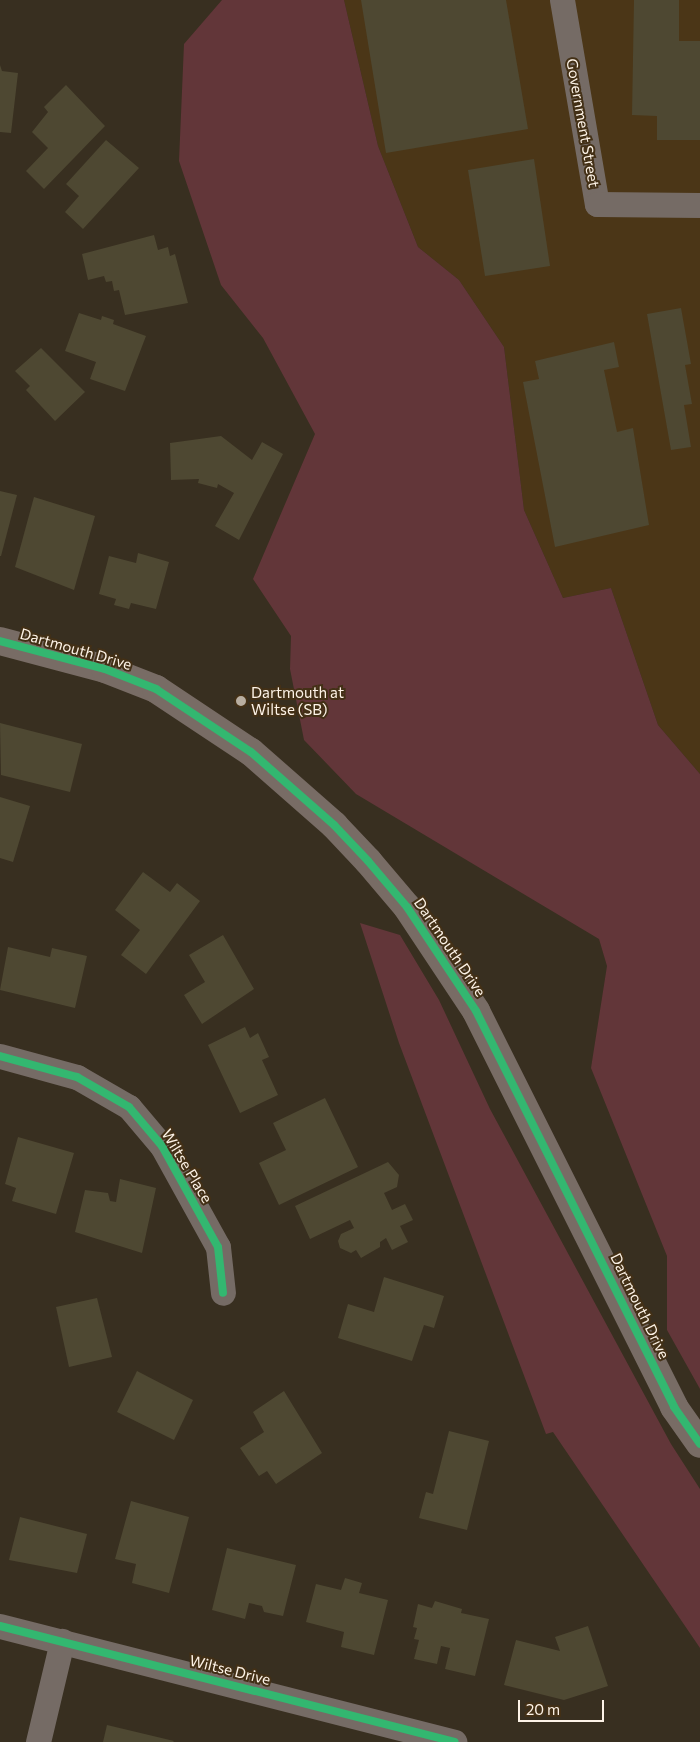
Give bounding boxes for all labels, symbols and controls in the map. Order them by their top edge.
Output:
street label: Government Street [563,57,603,189]
street label: Dartmouth Drive [18,624,134,674]
place label: Dartmouth at Wiltse (SB) [251,683,344,718]
marker: Dartmouth at Wiltse (SB) [235,695,247,707]
street label: Dartmouth Drive [410,894,490,1000]
street label: Wiltse Place [158,1126,216,1206]
street label: Dartmouth Drive [607,1250,673,1362]
street label: Wiltse Drive [188,1651,272,1689]
scale bar [520,1690,606,1722]
text: 20 m [526,1700,560,1718]

